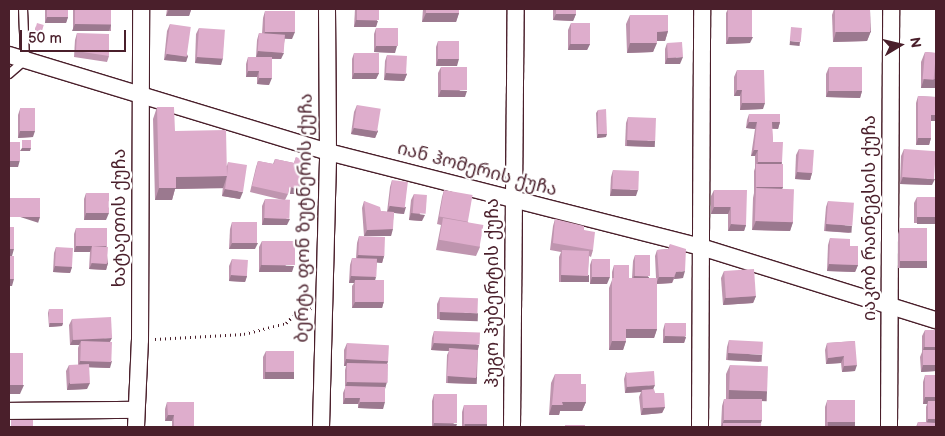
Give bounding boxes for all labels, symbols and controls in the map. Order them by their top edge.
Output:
scale bar [22,20,129,52]
north arrow [875,20,925,70]
text: 50 m [28,29,62,48]
text: N [906,36,925,49]
street label: ბერტა ფონ ზუტნერის ქუჩა [292,93,318,343]
street label: იაკობ რაინეგსის ქუჩა [859,115,881,321]
street label: იან ჰომერის ქუჩა [395,138,559,202]
street label: ხატაეთის ქუჩა [109,149,131,287]
street label: ჰუგო ჰუბერტის ქუჩა [482,198,504,388]

